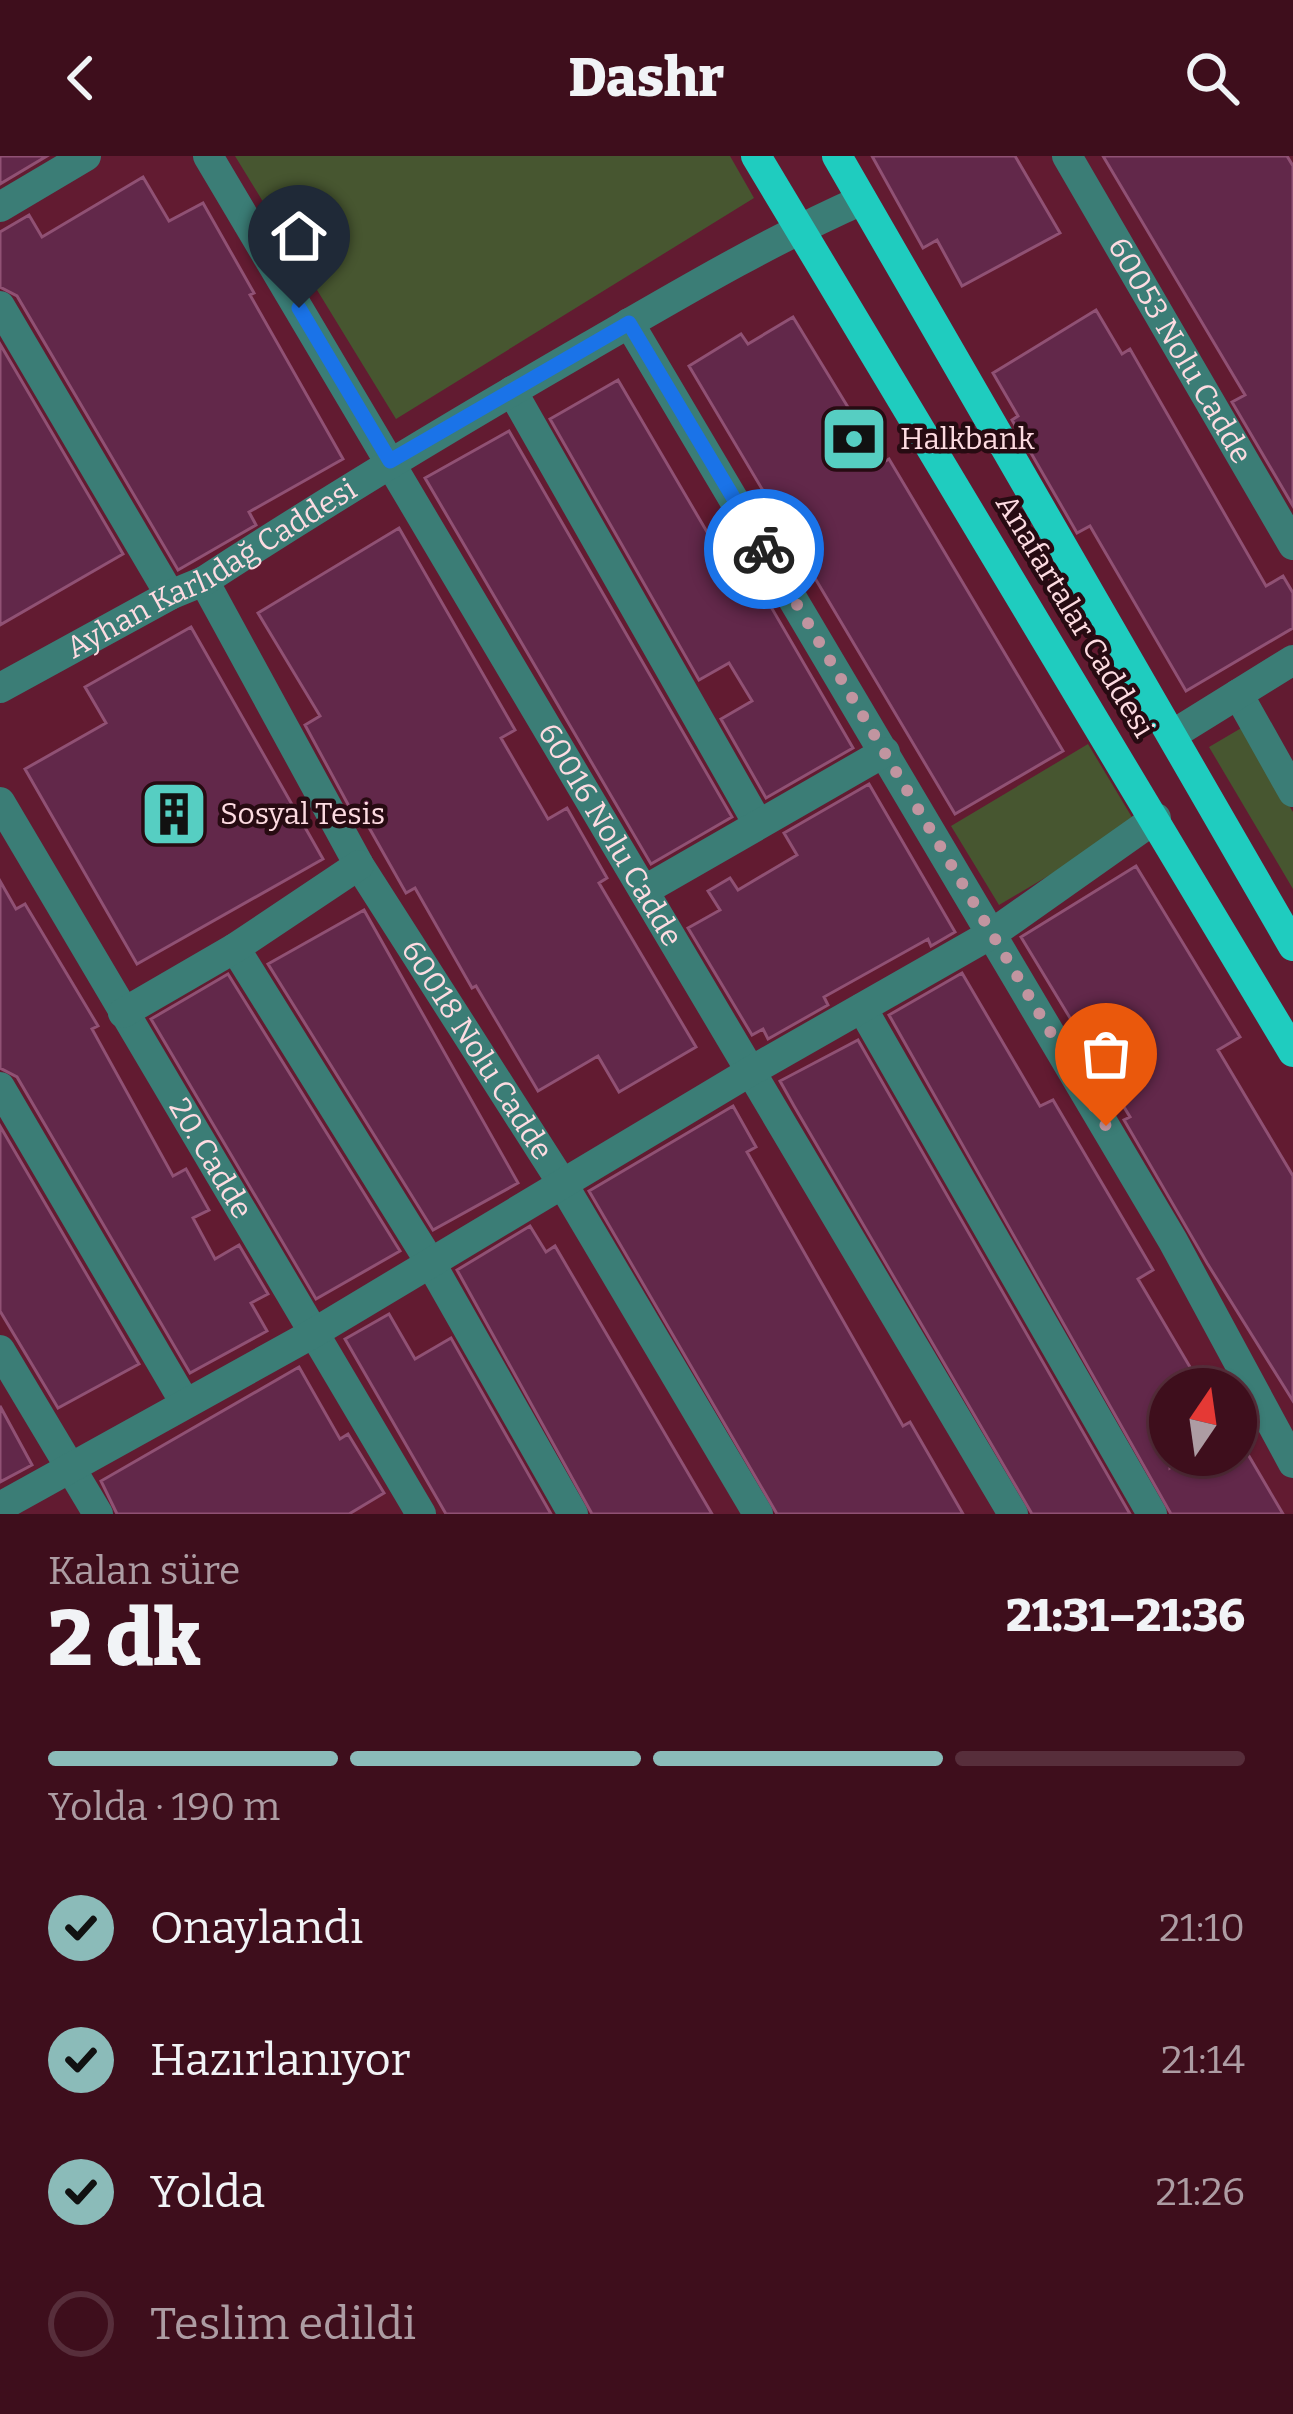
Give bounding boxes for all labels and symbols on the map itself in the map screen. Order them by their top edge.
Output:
pin [248,185,350,308]
street label: 60053 Nolu Cadde [1100,231,1260,470]
bank icon: Halkbank [819,404,889,474]
place label: Halkbank [900,421,1035,457]
street label: Ayhan Karlıdağ Caddesi [60,471,363,666]
street label: Anafartalar Caddesi [988,488,1162,744]
courier [704,489,824,609]
street label: 60016 Nolu Cadde [530,717,690,953]
building icon: Sosyal Tesis [139,779,209,849]
place label: Sosyal Tesis [220,796,385,832]
street label: 60018 Nolu Cadde [394,934,560,1166]
pin [1055,1003,1157,1126]
street label: 20. Cadde [161,1092,260,1225]
north arrow [1149,1368,1257,1476]

